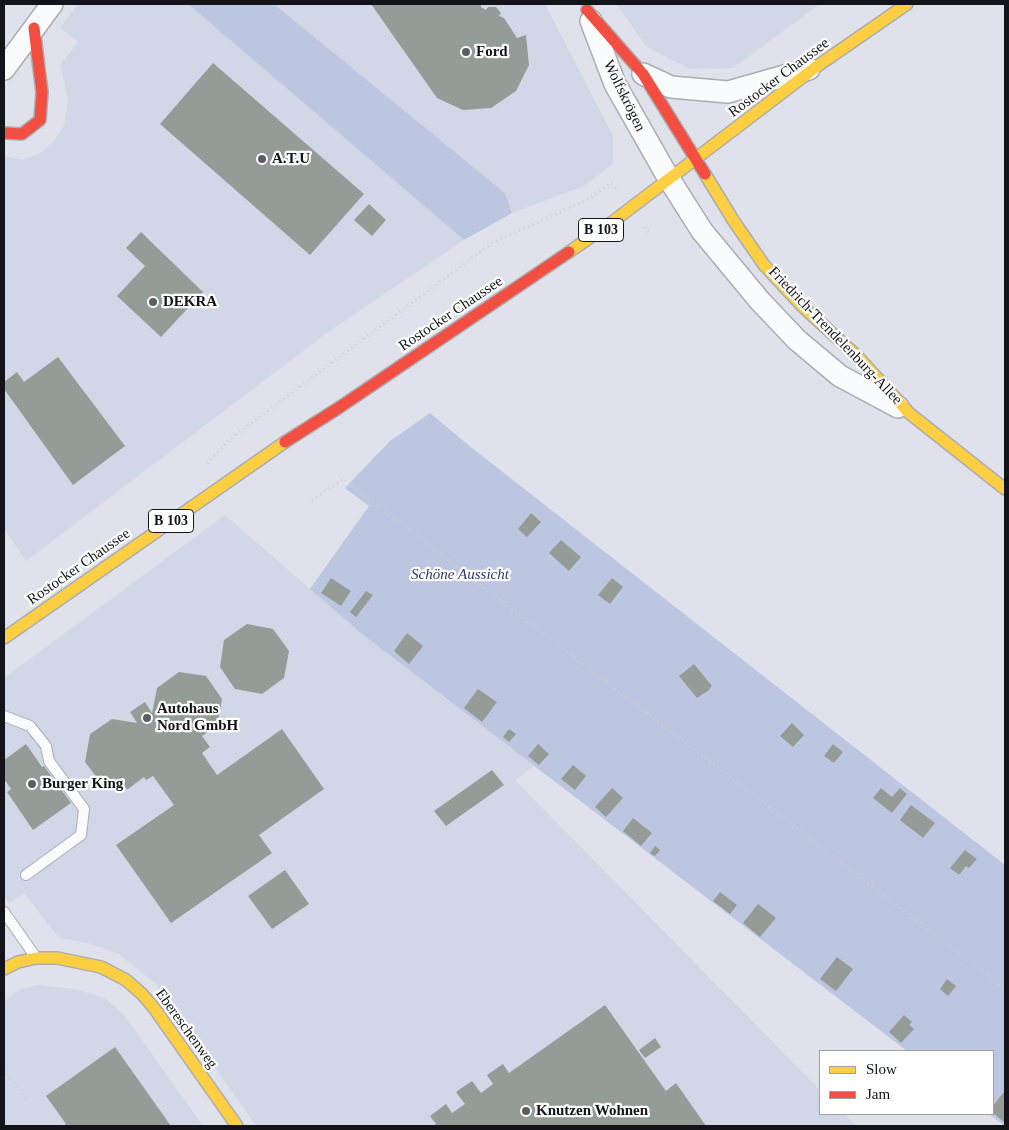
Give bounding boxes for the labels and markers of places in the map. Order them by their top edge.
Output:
place label: Ford [476,43,508,61]
marker: Ford [460,46,472,58]
place label: A.T.U [272,150,310,168]
marker: A.T.U [256,153,268,165]
place label: DEKRA [163,293,217,311]
marker: DEKRA [147,296,159,308]
place label: Autohaus Nord GmbH [157,700,238,735]
marker: Autohaus Nord GmbH [141,712,153,724]
place label: Burger King [42,775,123,793]
marker: Burger King [26,778,38,790]
place label: Knutzen Wohnen [536,1102,648,1120]
marker: Knutzen Wohnen [520,1105,532,1117]

